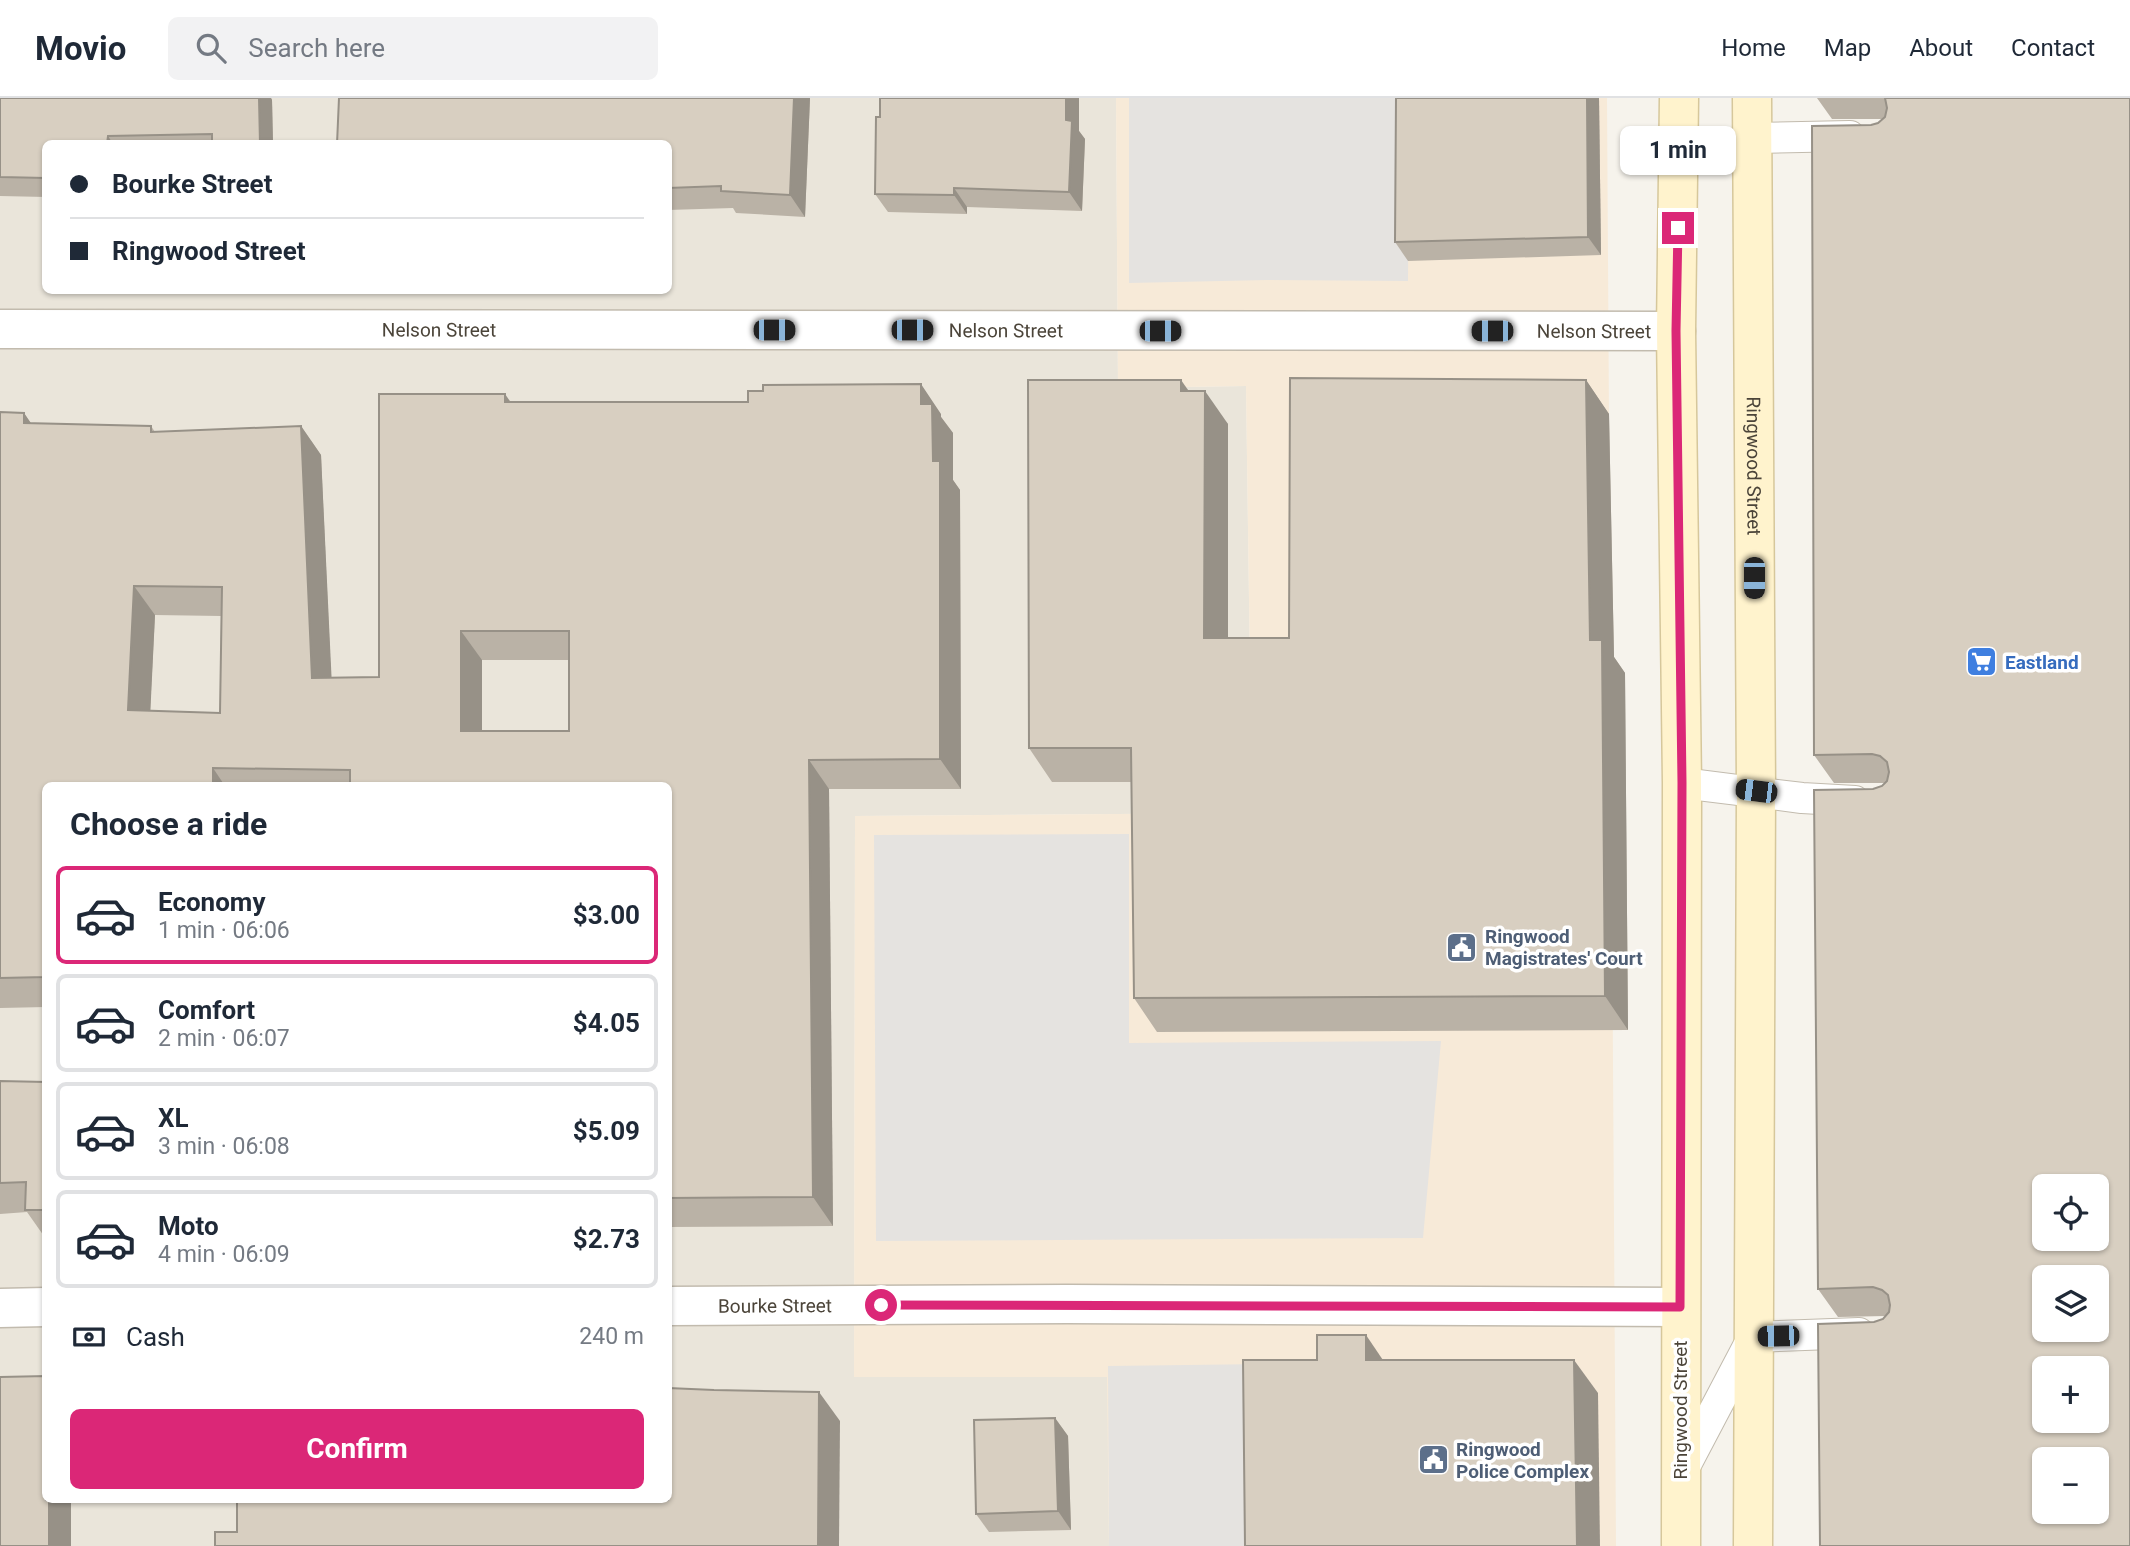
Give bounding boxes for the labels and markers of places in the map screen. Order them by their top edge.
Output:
supermarket icon: Eastland [1965,645,1999,679]
place label: Eastland [2005,651,2079,674]
place label: Ringwood Magistrates' Court [1485,925,1643,970]
public building icon: Ringwood Magistrates' Court [1445,930,1479,964]
place label: Ringwood Police Complex [1456,1438,1589,1483]
public building icon: Ringwood Police Complex [1416,1443,1450,1477]

